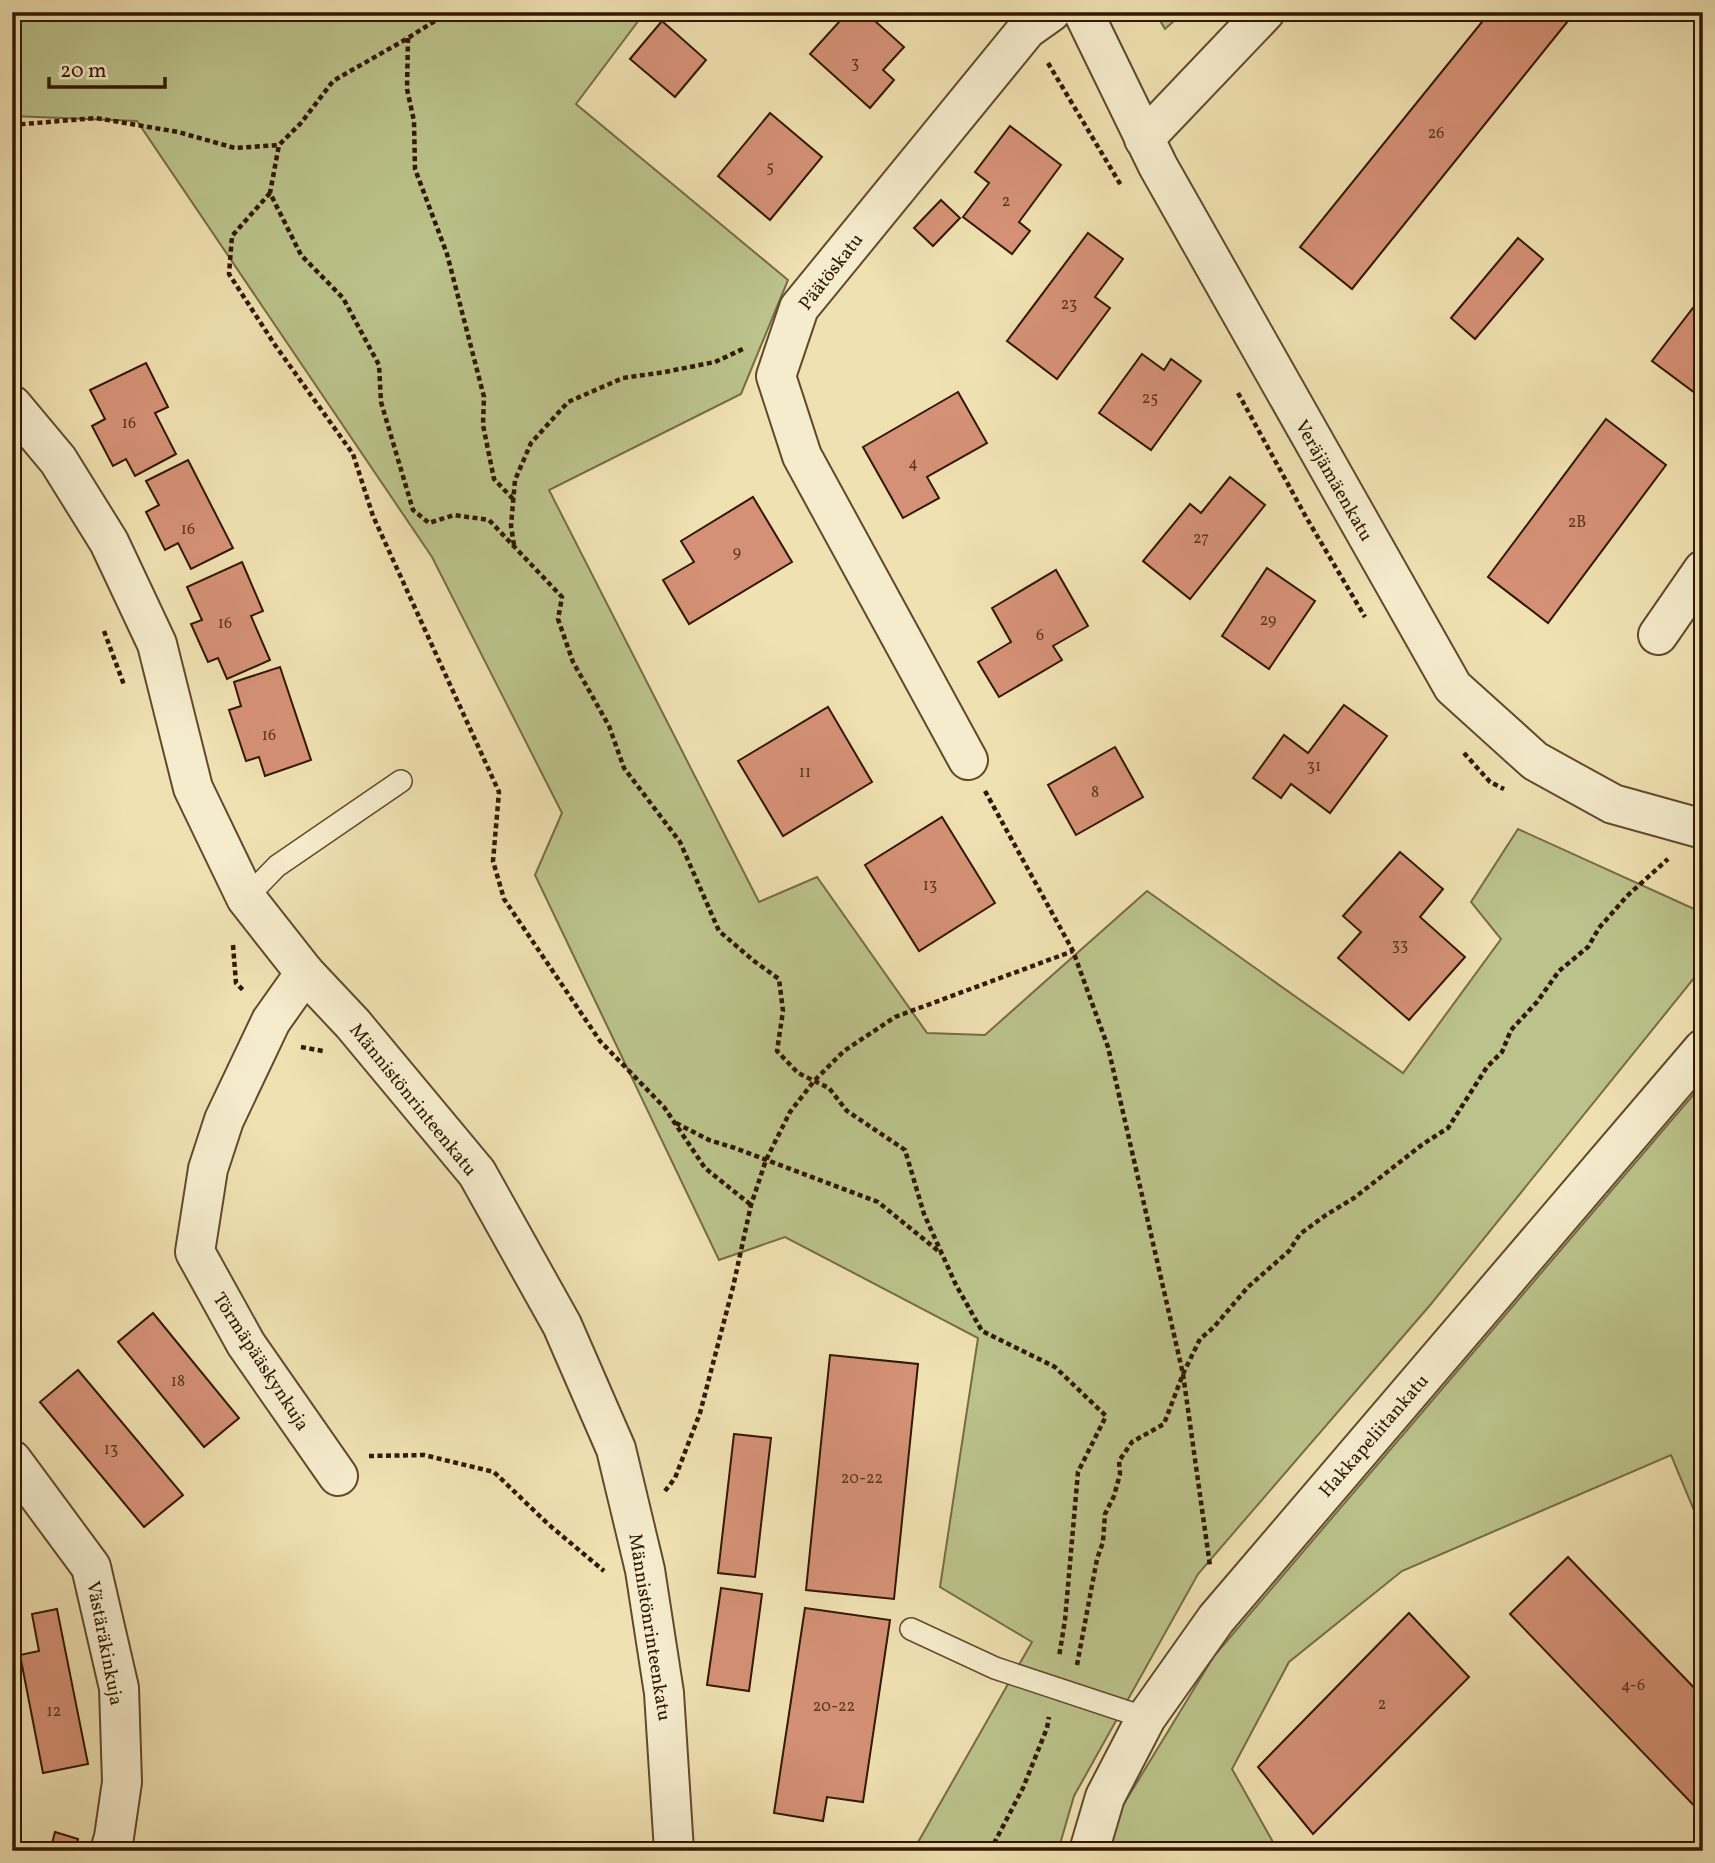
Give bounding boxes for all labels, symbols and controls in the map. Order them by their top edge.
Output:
scale bar [49,46,164,90]
house number: 3 [851,53,859,75]
text: 20 m [60,57,106,86]
house number: 26 [1428,123,1444,145]
house number: 5 [766,157,774,179]
house number: 2 [1002,191,1010,213]
street label: Päätöskatu [793,228,870,316]
house number: 23 [1061,294,1077,316]
house number: 25 [1142,388,1158,410]
house number: 16 [122,413,136,435]
street label: Veräjämäenkatu [1288,416,1379,546]
house number: 4 [908,453,918,475]
house number: 2B [1568,512,1586,534]
house number: 16 [181,519,195,541]
house number: 27 [1193,528,1209,550]
house number: 9 [733,542,741,564]
house number: 29 [1260,610,1276,632]
house number: 16 [218,613,232,635]
house number: 6 [1036,625,1044,647]
house number: 16 [262,725,276,747]
house number: 31 [1307,756,1321,778]
house number: 11 [799,762,811,784]
house number: 8 [1091,782,1099,804]
house number: 13 [923,875,937,897]
house number: 33 [1392,935,1408,957]
street label: Männistönrinteenkatu [343,1018,482,1182]
street label: Törmäpääskynkuja [206,1288,315,1436]
street label: Hakkapeliitankatu [1314,1369,1435,1503]
house number: 18 [171,1371,185,1393]
house number: 13 [104,1439,118,1461]
house number: 20-22 [841,1468,883,1490]
street label: Männistönrinteenkatu [621,1532,677,1723]
street label: Västäräkinkuja [79,1579,129,1708]
house number: 4-6 [1621,1675,1645,1697]
house number: 2 [1378,1694,1386,1716]
house number: 20-22 [813,1696,855,1718]
house number: 12 [47,1701,61,1723]

